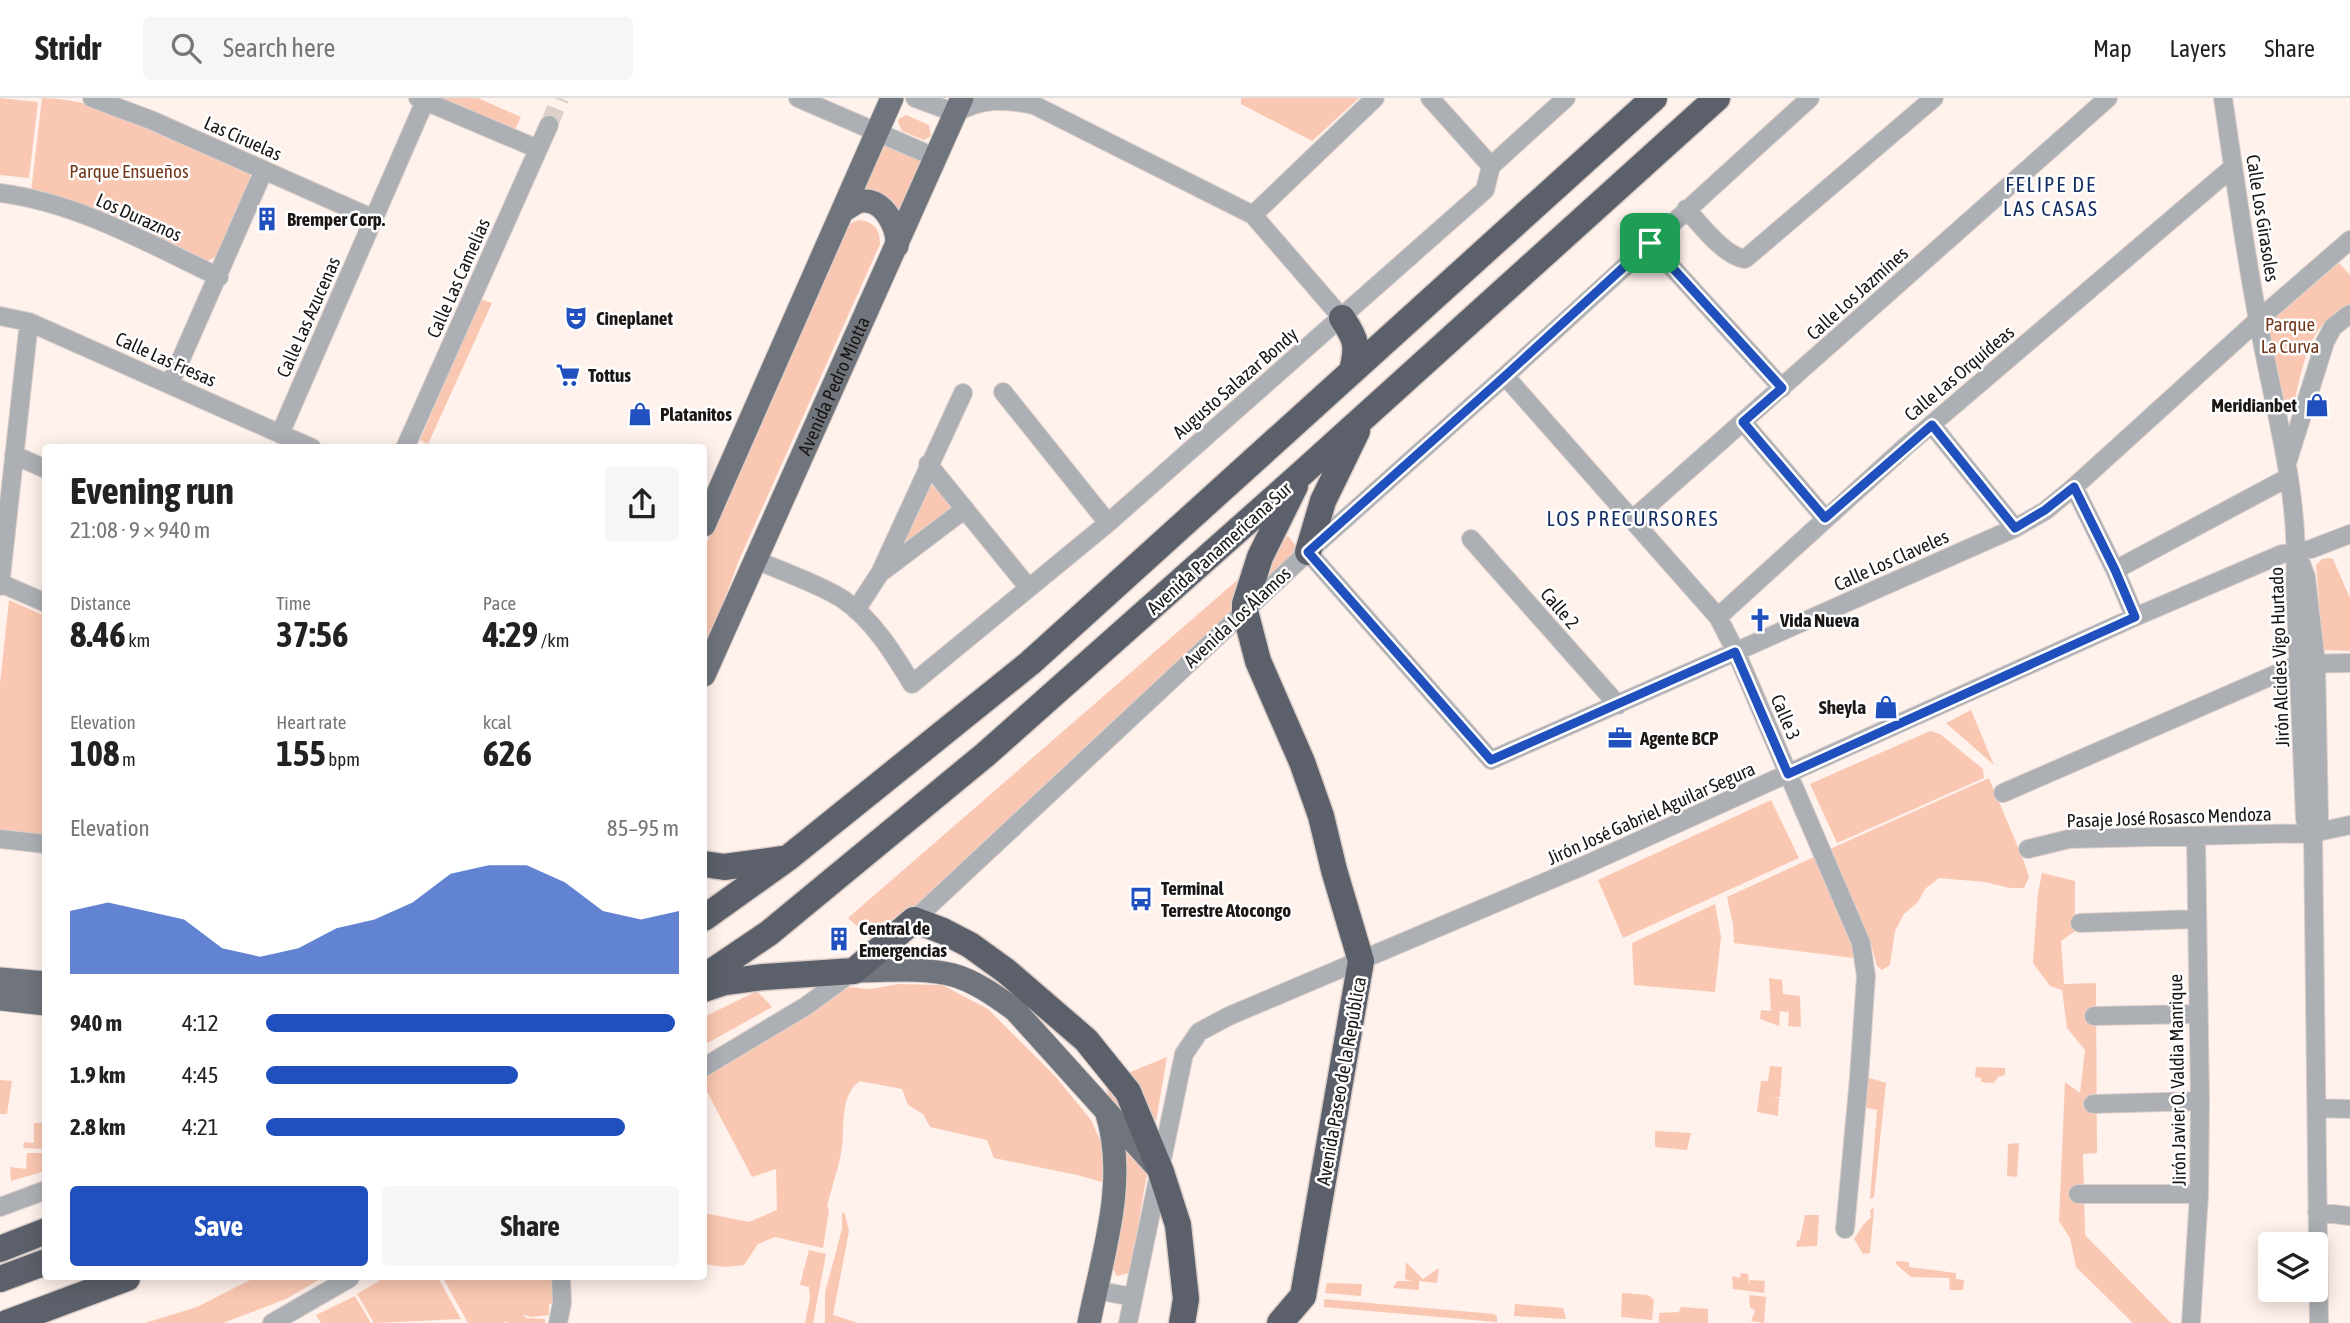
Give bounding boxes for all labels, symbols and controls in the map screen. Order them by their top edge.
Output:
search box [143,17,633,80]
text: Stridr [35,29,101,67]
icon: search [167,29,205,67]
text: Search here [223,33,335,63]
text: Map [2093,35,2132,62]
text: Layers [2170,35,2226,62]
text: Share [2264,35,2315,62]
street label: Las Ciruelas [201,111,285,165]
street label: Calle Los Girasoles [2242,153,2284,283]
park label: Parque Ensueños [69,160,189,182]
district label: FELIPE DE LAS CASAS [2003,172,2099,220]
street label: Los Duraznos [93,188,185,246]
building icon: Bremper Corp. [253,205,281,233]
place label: Bremper Corp. [287,208,386,230]
pin [1620,213,1680,273]
street label: Calle Las Camelias [422,215,494,341]
icon: arrive [1631,224,1669,262]
street label: Calle Los Jazmínes [1802,242,1912,344]
street label: Calle Las Azucenas [272,253,345,381]
theatre icon: Cineplanet [562,304,590,332]
place label: Cineplanet [596,307,673,329]
street label: Avenida Pedro Miotta [793,313,874,458]
park label: Parque La Curva [2261,313,2319,357]
street label: Calle Las Orquídeas [1900,321,2019,425]
street label: Augusto Salazar Bondy [1168,323,1302,443]
street label: Calle Las Fresas [112,327,220,391]
supermarket icon: Tottus [554,361,582,389]
place label: Tottus [588,364,631,386]
shop icon: Meridianbet [2303,391,2331,419]
place label: Meridianbet [2211,394,2298,416]
shop icon: Platanitos [626,400,654,428]
place label: Platanitos [660,403,732,425]
button: share [605,467,679,541]
text: Evening run [70,469,234,512]
street label: Avenida Panamericana Sur [1142,477,1296,619]
district label: LOS PRECURSORES [1546,506,1720,530]
text: 21:08 · 9 × 940 m [70,517,210,543]
street label: Calle Los Claveles [1830,525,1952,595]
street label: Avenida Los Álamos [1179,562,1295,672]
street label: Jirón Alcides Vigo Hurtado [2265,567,2293,747]
street label: Calle 2 [1536,583,1584,633]
text: Distance [70,592,131,614]
text: Time [276,592,311,614]
text: Pace [483,592,516,614]
church icon: Vida Nueva [1746,606,1774,634]
place label: Vida Nueva [1779,609,1860,631]
text: 8.46 [70,614,126,654]
text: 37:56 [276,614,348,654]
text: 4:29 [483,614,538,654]
text: km [126,629,150,651]
text: /km [538,629,569,651]
street label: Calle 3 [1767,691,1805,743]
shop icon: Sheyla [1872,693,1900,721]
place label: Sheyla [1819,696,1866,718]
text: Elevation [70,711,136,733]
text: Heart rate [276,711,346,733]
text: kcal [483,711,512,733]
office icon: Agente BCP [1606,724,1634,752]
place label: Agente BCP [1639,727,1719,749]
text: 108 [70,733,119,773]
text: 155 [276,733,326,773]
text: 626 [483,733,532,773]
text: m [119,748,136,770]
text: bpm [326,748,360,770]
street label: Jirón José Gabriel Aguilar Segura [1544,757,1758,869]
street label: Pasaje José Rosasco Mendoza [2066,802,2272,832]
text: Elevation [70,815,150,841]
text: 85–95 m [607,815,679,841]
place label: Terminal Terrestre Atocongo [1161,877,1291,921]
bus stop icon: Terminal Terrestre Atocongo [1127,885,1155,913]
place label: Central de Emergencias [859,917,947,961]
building icon: Central de Emergencias [825,925,853,953]
street label: Jirón Javier O. Valdia Manrique [2164,974,2190,1186]
street label: Avenida Paseo de la República [1312,975,1370,1187]
text: 940 m [70,1010,122,1036]
text: 4:12 [182,1010,219,1036]
text: 1.9 km [70,1062,126,1088]
text: 4:45 [182,1062,219,1088]
text: 2.8 km [70,1114,126,1140]
text: 4:21 [182,1114,219,1140]
button: Save [70,1186,368,1266]
button: Share [382,1186,679,1266]
map controls [2258,1232,2328,1302]
button: layers [2258,1232,2328,1302]

